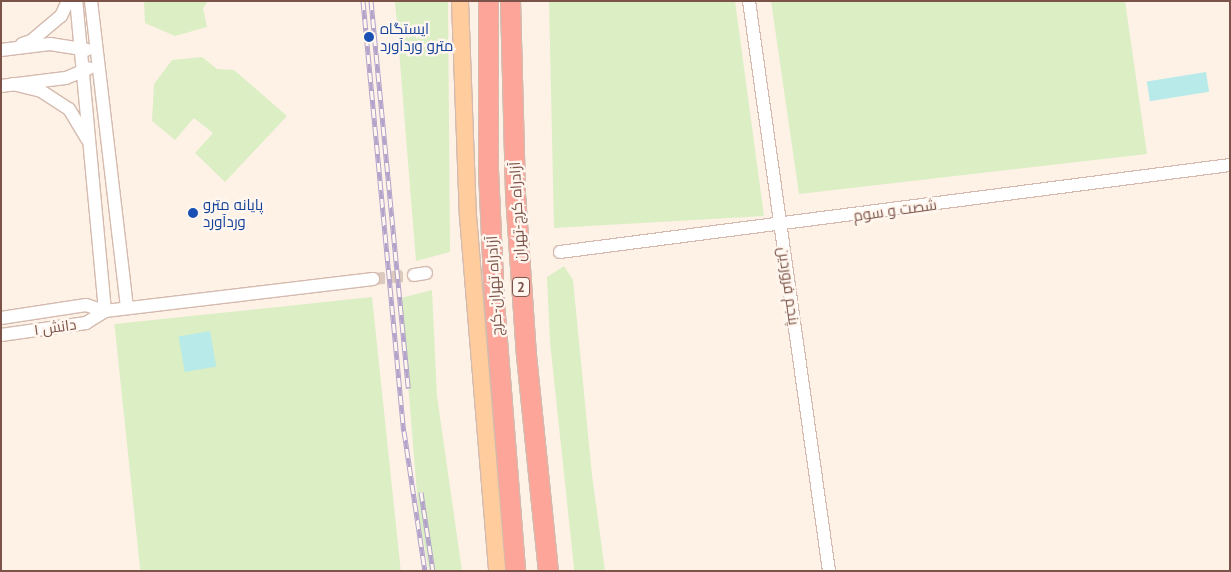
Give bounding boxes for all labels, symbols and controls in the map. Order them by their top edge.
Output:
place label: ایستگاه مترو وردآورد [380,19,453,54]
marker: ایستگاه مترو وردآورد [362,30,376,44]
street label: آزادراه کرج-تهران [505,161,529,263]
place label: پایانه مترو وردآورد [203,195,263,230]
street label: شصت و سوم [852,195,938,225]
marker: پایانه مترو وردآورد [187,207,199,219]
street label: آزادراه تهران-کرج [482,235,506,337]
street label: پنجم فروردین [775,246,803,326]
road number: 2 [511,276,531,298]
street label: دانش ۱ [33,315,77,339]

